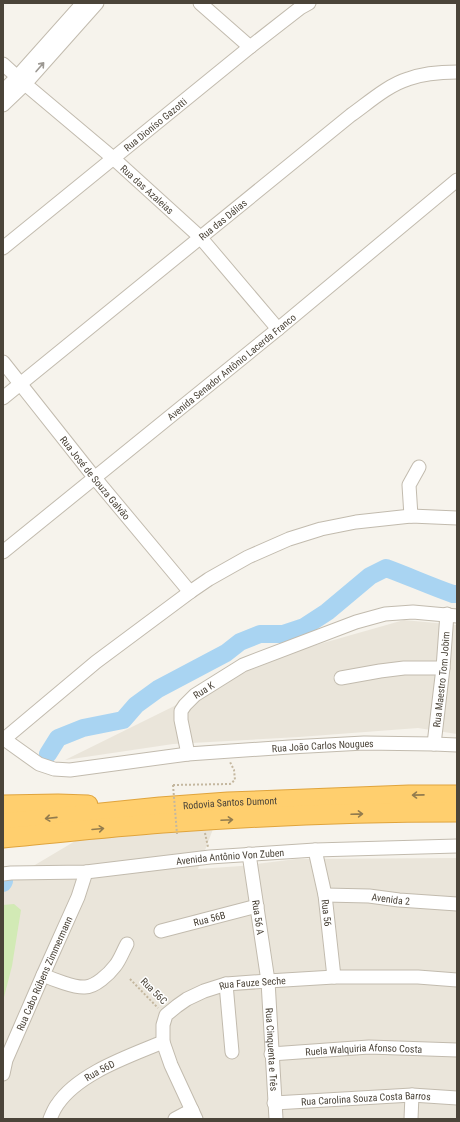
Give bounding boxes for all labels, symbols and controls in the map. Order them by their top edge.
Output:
one-way arrow [35,62,44,72]
street label: Rua Dioníso Gazotti [121,96,189,153]
street label: Rua das Azaleias [119,162,176,216]
street label: Rua das Dálias [196,196,249,242]
street label: Avenida Senador Antônio Lacerda Franco [165,311,298,422]
street label: Rua José de Souza Galvão [58,434,132,522]
street label: Rua Maestro Tom Jobim [431,631,451,728]
street label: Rua K [191,679,216,700]
street label: Rua João Carlos Nougues [271,737,374,754]
one-way arrow [412,791,425,799]
street label: Rodovia Santos Dumont [182,795,277,811]
one-way arrow [350,810,363,817]
one-way arrow [45,815,58,822]
one-way arrow [220,816,233,823]
one-way arrow [91,826,104,833]
street label: Avenida Antônio Von Zuben [175,847,285,867]
street label: Avenida 2 [371,891,410,906]
street label: Rua 56 A [250,899,267,936]
street label: Rua 56 [320,899,334,927]
street label: Rua 56B [192,909,227,928]
street label: Rua Cabo Rúbens Zimmermann [14,914,74,1032]
street label: Rua Fauze Seche [218,974,286,991]
street label: Rua 56C [139,976,170,1007]
street label: Rua Cinquenta e Três [264,1008,280,1092]
street label: Ruela Walquiria Afonso Costa [305,1041,423,1057]
street label: Rua 56D [82,1058,117,1083]
street label: Rua Carolina Souza Costa Barros [301,1089,432,1107]

